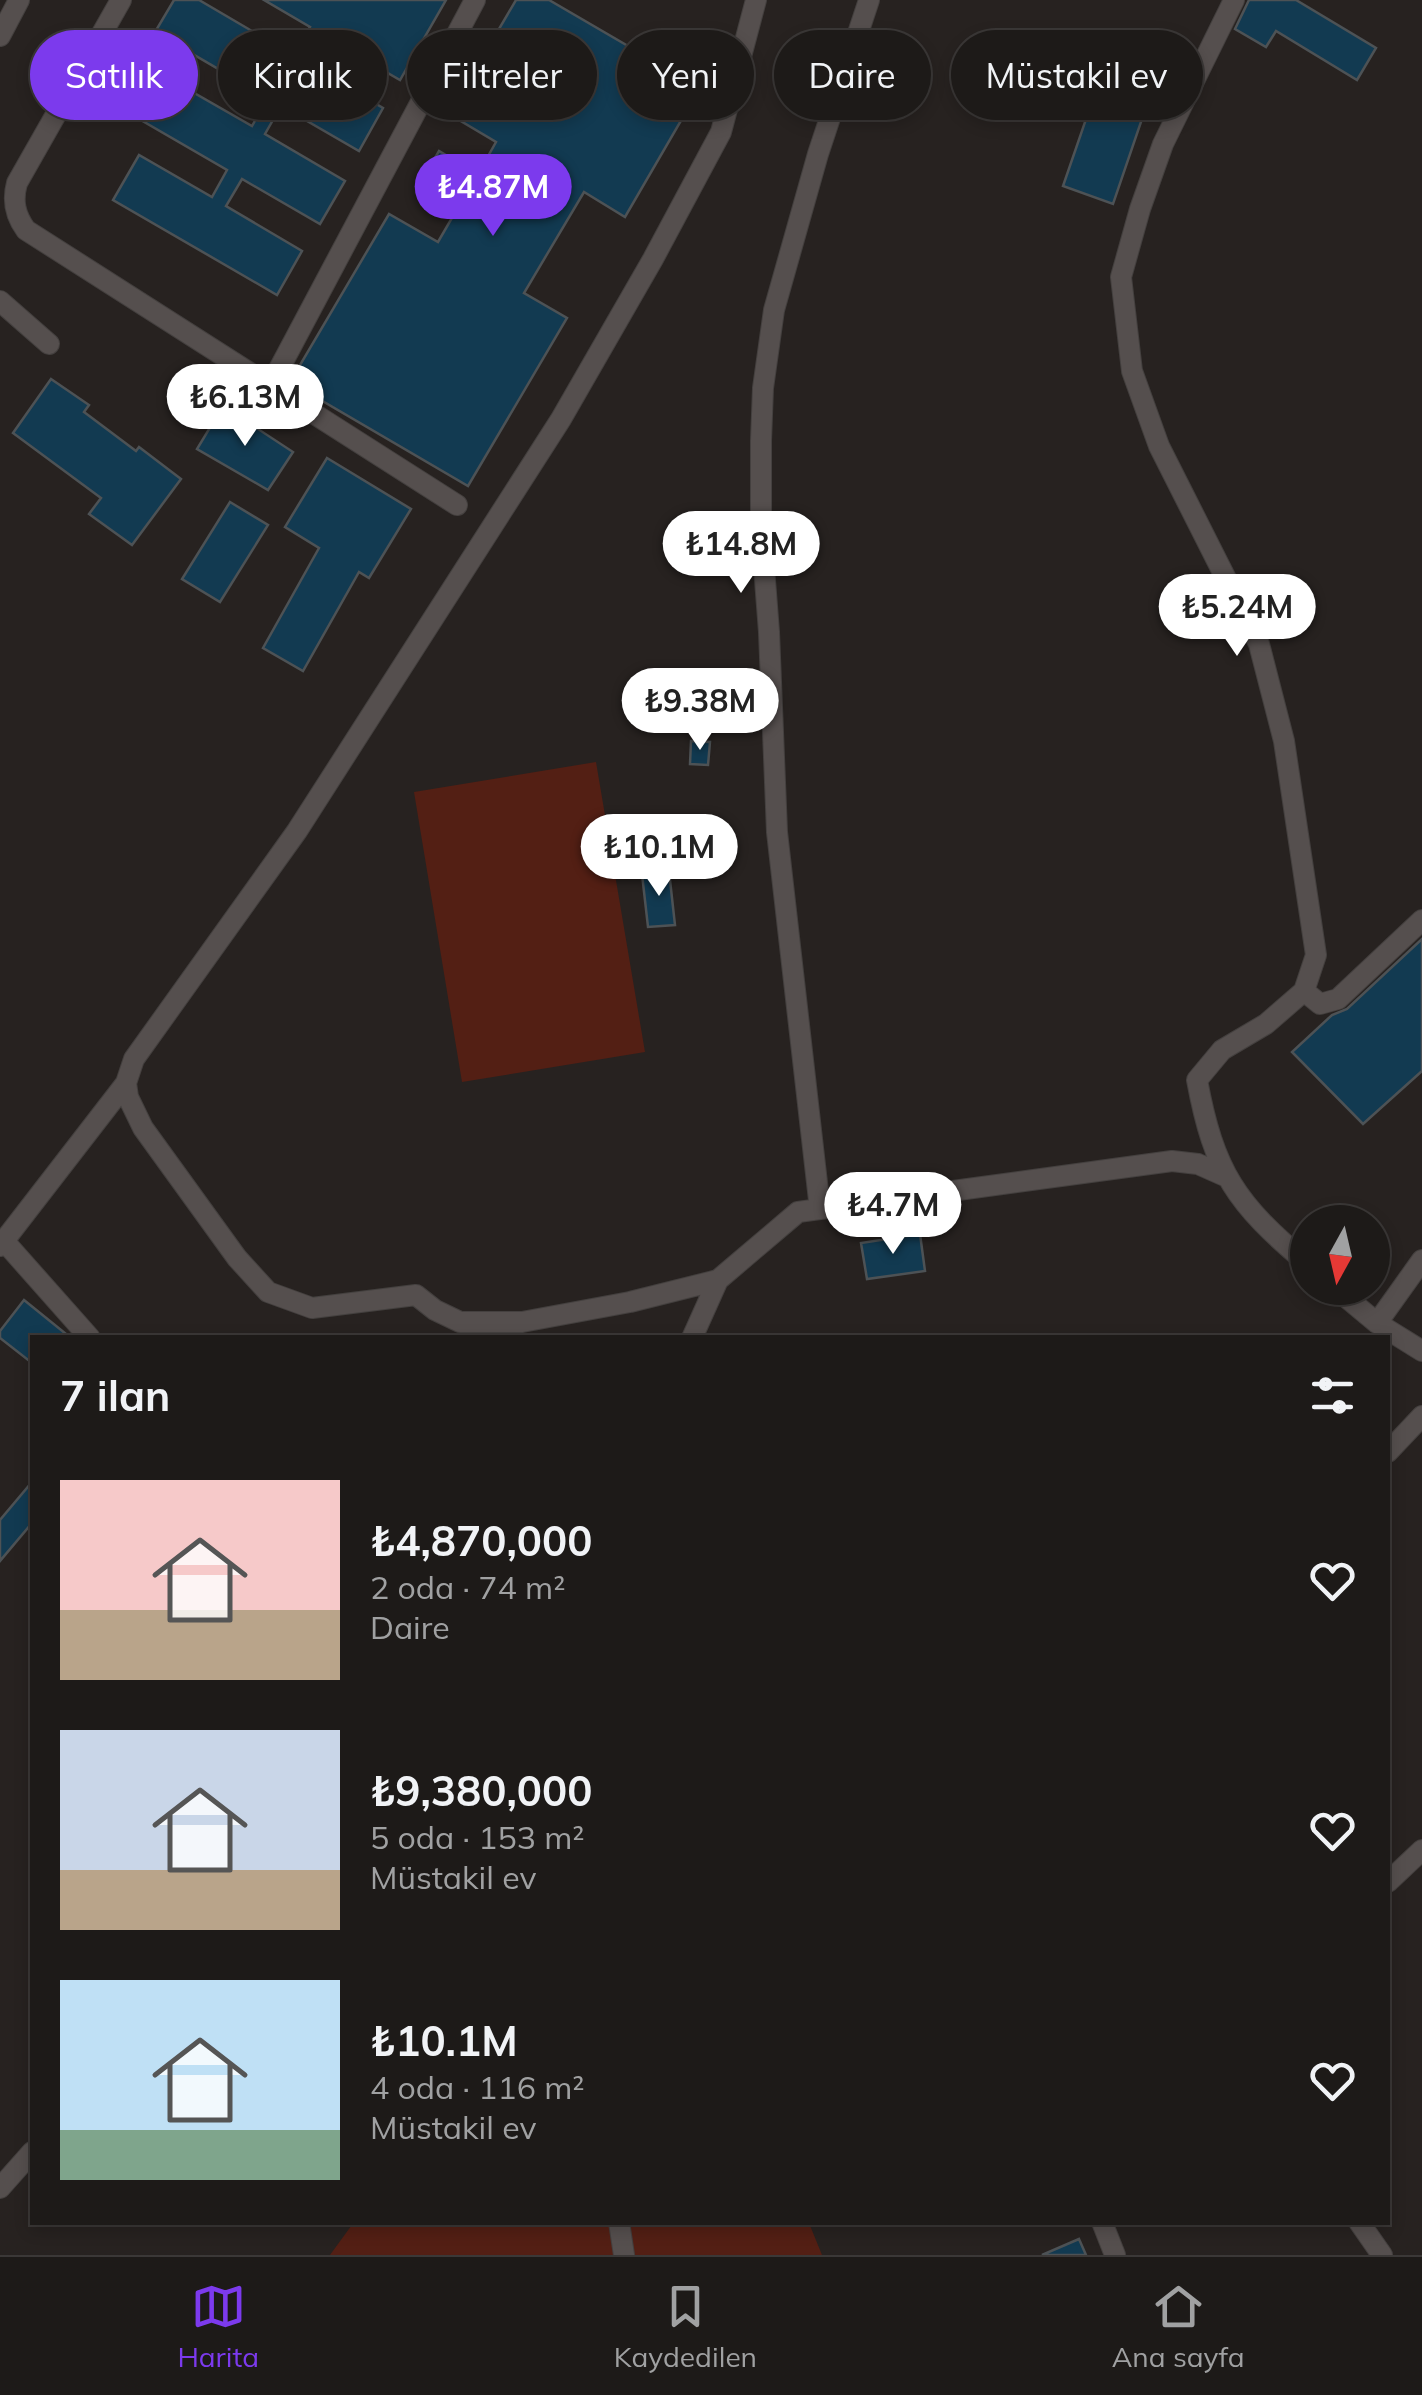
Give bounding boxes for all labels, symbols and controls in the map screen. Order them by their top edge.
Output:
chip: Satılık [30,30,198,120]
chip: Kiralık [218,30,387,120]
chip: Filtreler [407,30,597,120]
chip: Yeni [617,30,754,120]
chip: Daire [774,30,931,120]
chip: Müstakil ev [951,30,1203,120]
pin: ₺4.87M [412,154,574,239]
text: ₺4.87M [437,166,549,206]
pin: ₺6.13M [164,364,326,449]
text: ₺6.13M [189,376,301,416]
pin: ₺14.8M [660,511,822,596]
text: ₺14.8M [685,523,797,563]
pin: ₺5.24M [1156,574,1318,659]
text: ₺5.24M [1181,586,1293,626]
pin: ₺9.38M [619,668,781,753]
text: ₺9.38M [644,680,756,720]
pin: ₺10.1M [578,814,740,899]
text: ₺10.1M [603,826,715,866]
pin: ₺4.7M [823,1172,963,1257]
text: ₺4.7M [846,1184,940,1224]
north arrow [1290,1205,1390,1305]
map controls [1290,1205,1390,1305]
icon: filters [1305,1368,1360,1423]
text: 7 ilan [60,1369,170,1422]
text: ₺4,870,000 [370,1514,592,1567]
icon: home [140,1520,260,1640]
icon: heart [1305,1553,1360,1608]
text: 2 oda · 74 m² [370,1567,565,1607]
text: Daire [370,1607,450,1647]
text: ₺9,380,000 [370,1764,592,1817]
icon: home [140,1770,260,1890]
icon: heart [1305,1803,1360,1858]
text: 5 oda · 153 m² [370,1817,585,1857]
text: Müstakil ev [370,1857,536,1897]
text: ₺10.1M [370,2014,518,2067]
icon: home [140,2020,260,2140]
icon: heart [1305,2053,1360,2108]
text: 4 oda · 116 m² [370,2067,585,2107]
text: Müstakil ev [370,2107,536,2147]
tab: Harita [177,2279,259,2374]
tab: Kaydedilen [614,2279,757,2374]
tab: Ana sayfa [1112,2279,1245,2374]

